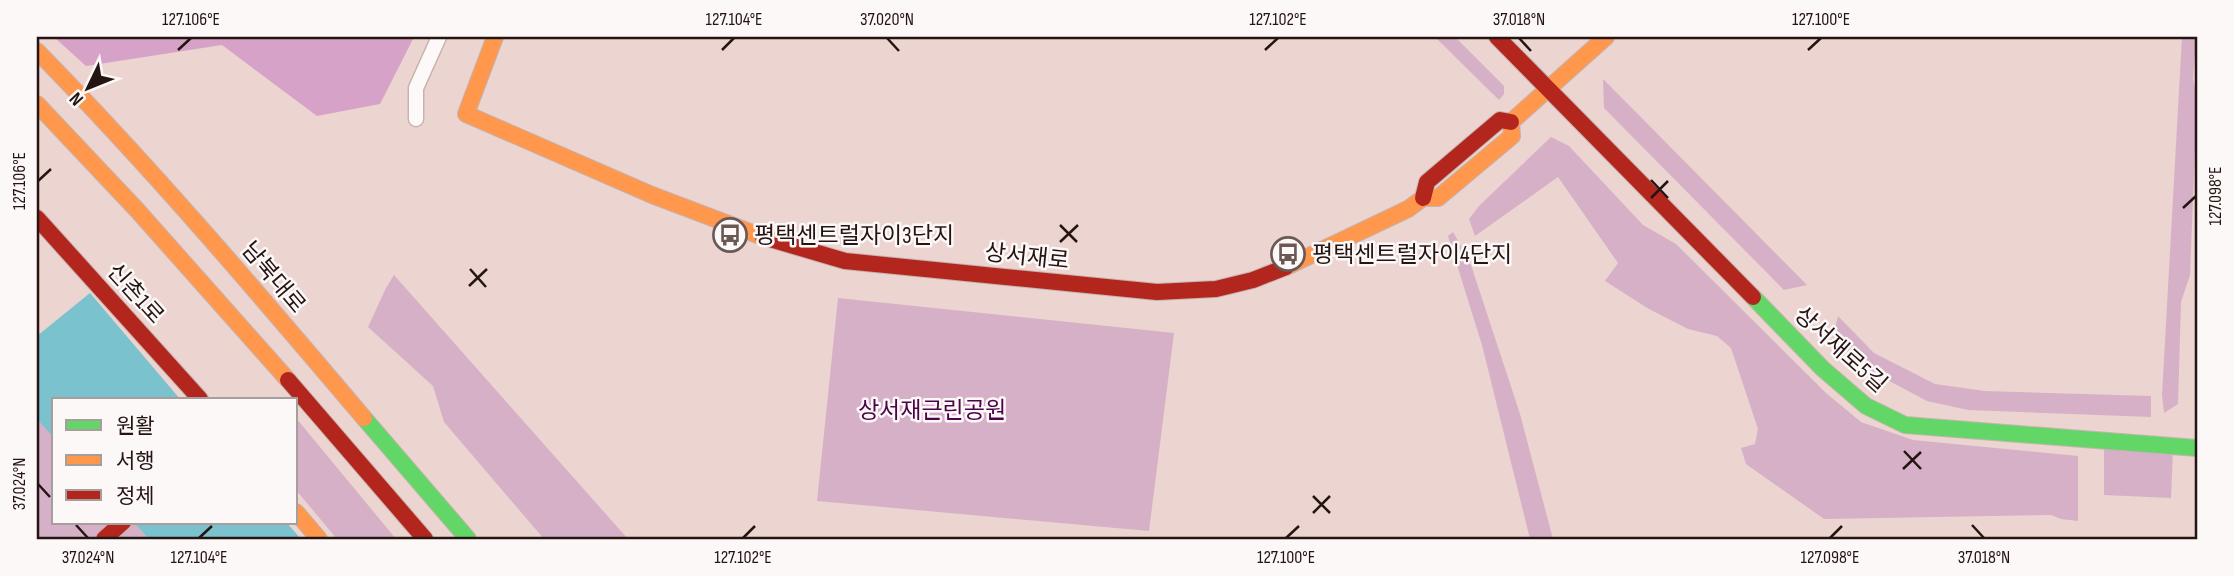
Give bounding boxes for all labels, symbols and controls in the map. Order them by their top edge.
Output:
text: 127.106°E [162,9,220,30]
text: 127.104°E [705,9,763,30]
text: 37.020°N [860,9,914,30]
text: 127.102°E [1249,9,1307,30]
text: 37.018°N [1493,9,1545,30]
text: 127.100°E [1792,9,1850,30]
north arrow [52,52,122,122]
text: N [65,87,89,110]
text: 127.106°E [9,152,30,210]
text: 127.098°E [2205,167,2226,225]
bus stop icon: 평택센트럴자이3단지 [711,216,749,254]
place label: 평택센트럴자이3단지 [754,222,954,250]
bus stop icon: 평택센트럴자이4단지 [1269,235,1307,273]
street label: 남북대로 [235,236,311,319]
street label: 상서재로 [983,239,1070,275]
place label: 평택센트럴자이4단지 [1312,241,1512,269]
street label: 신촌1로 [101,258,170,330]
street label: 상서재로5길 [1788,301,1892,399]
park label: 상서재근린공원 [858,397,1006,425]
legend [52,398,298,524]
text: 원활 [116,414,155,439]
text: 서행 [116,449,155,474]
text: 37.024°N [9,458,30,510]
text: 정체 [116,484,155,509]
text: 37.024°N [62,547,114,568]
text: 127.104°E [170,547,228,568]
text: 127.102°E [714,547,772,568]
text: 127.100°E [1257,547,1315,568]
text: 127.098°E [1801,547,1859,568]
text: 37.018°N [1958,547,2010,568]

